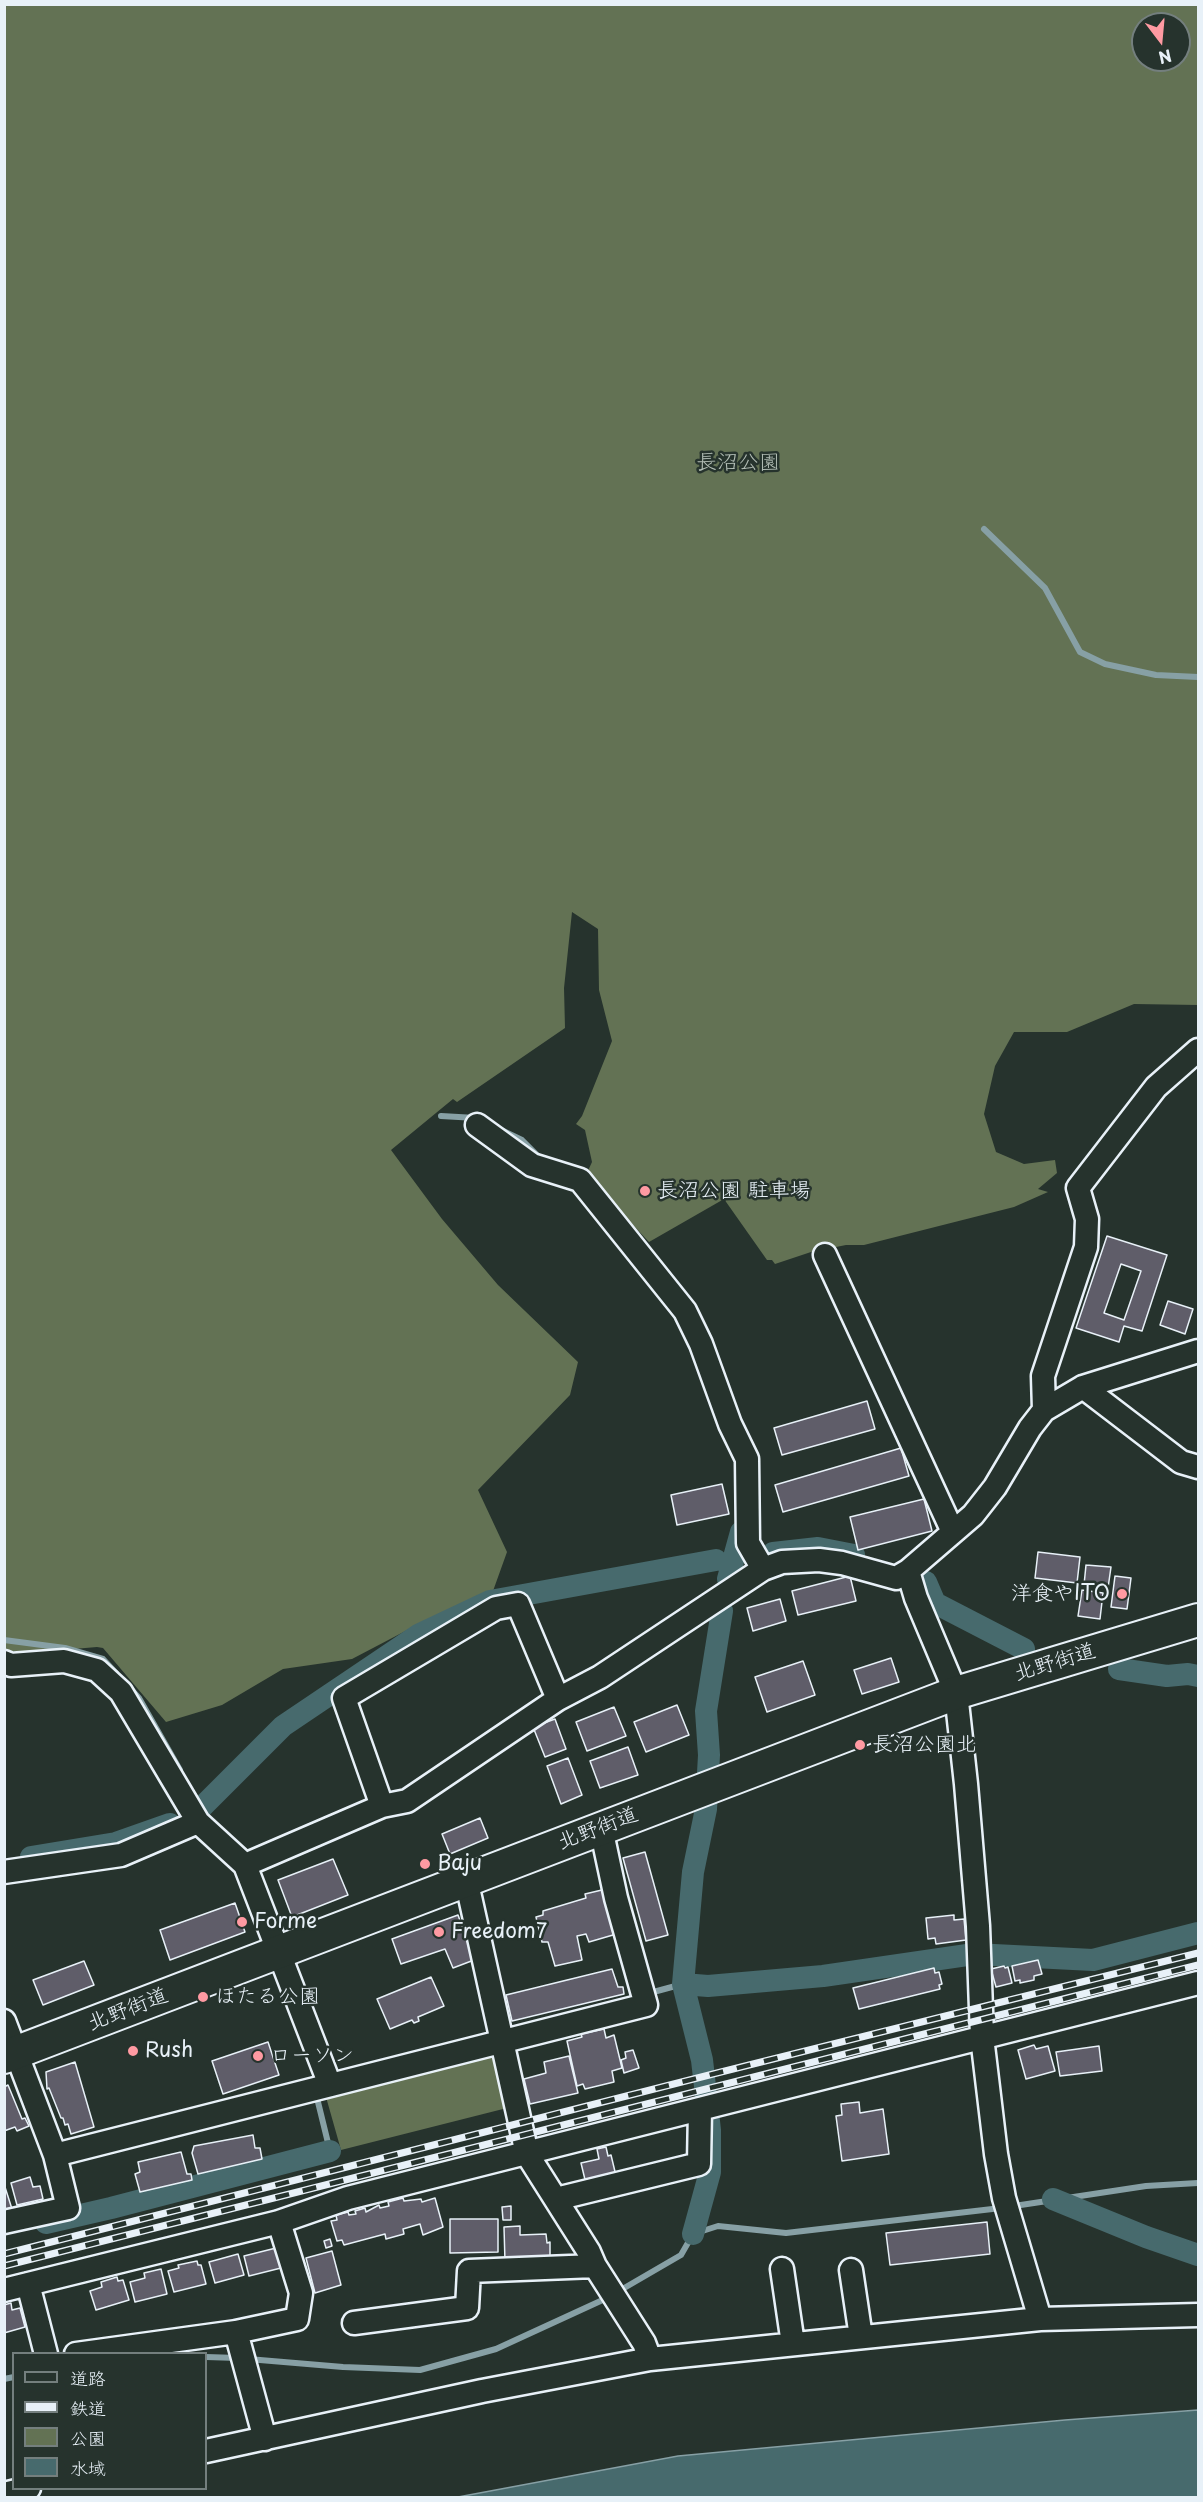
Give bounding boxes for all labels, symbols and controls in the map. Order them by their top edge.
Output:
north arrow [1131,12,1191,72]
text: N [1156,44,1175,71]
park label: 長沼公園 [696,450,780,476]
place label: 長沼公園 駐車場 [657,1178,811,1204]
marker: 長沼公園 駐車場 [638,1184,652,1198]
place label: 洋食やITO [1011,1581,1110,1607]
marker: 洋食やITO [1115,1587,1129,1601]
street label: 北野街道 [1011,1639,1099,1687]
place label: 長沼公園北 [872,1732,977,1758]
marker: 長沼公園北 [853,1738,867,1752]
street label: 北野街道 [554,1802,642,1856]
place label: Baju [437,1851,482,1877]
marker: Baju [418,1857,432,1871]
place label: Forme [254,1909,317,1935]
marker: Forme [235,1915,249,1929]
place label: Freedom7 [451,1919,547,1945]
marker: Freedom7 [432,1925,446,1939]
street label: 北野街道 [84,1983,172,2037]
place label: ほたる公園 [215,1984,320,2010]
marker: ほたる公園 [196,1990,210,2004]
place label: Rush [145,2038,193,2064]
place label: ローソン [270,2043,354,2069]
marker: Rush [126,2044,140,2058]
marker: ローソン [251,2049,265,2063]
legend [12,2352,207,2490]
text: 道路 [70,2364,106,2391]
text: 鉄道 [70,2394,106,2421]
text: 公園 [70,2424,106,2451]
text: 水域 [70,2454,106,2481]

